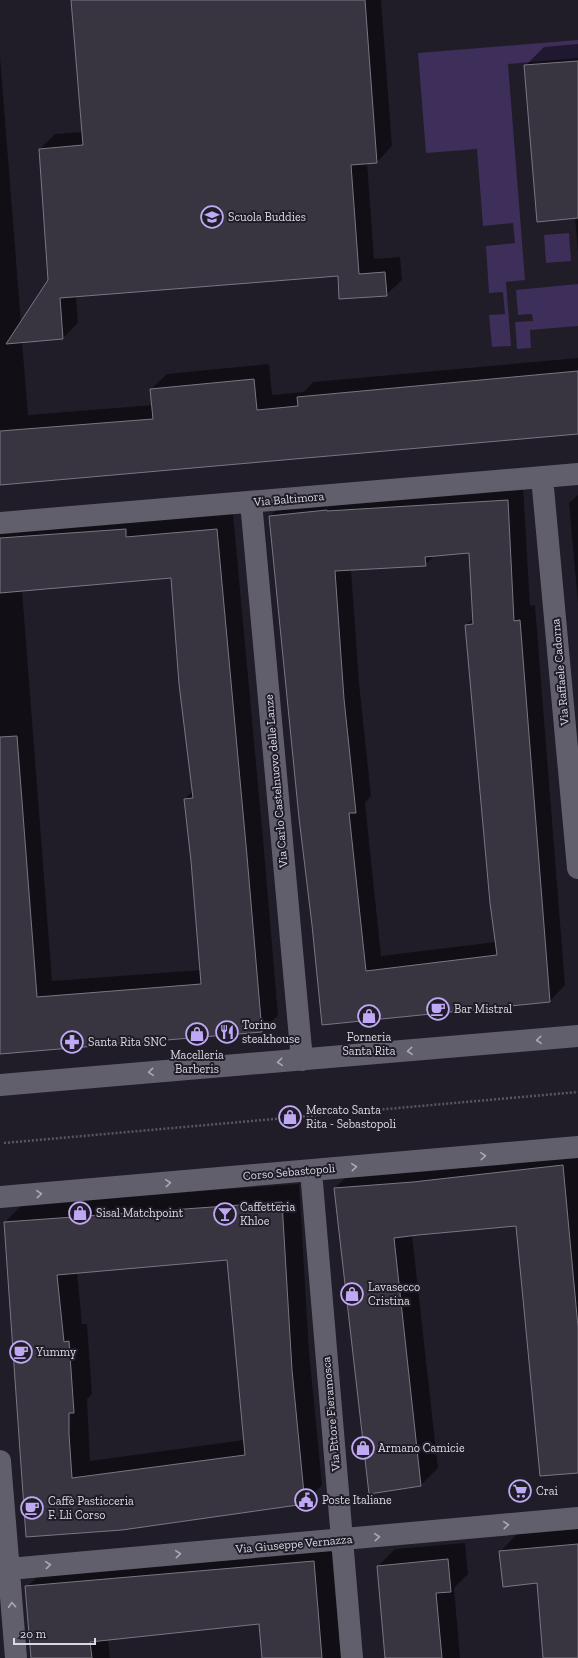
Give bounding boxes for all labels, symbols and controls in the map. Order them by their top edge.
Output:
school or university icon: Scuola Buddies [199,204,225,230]
place label: Scuola Buddies [228,210,306,224]
street label: Via Baltimora [252,489,325,509]
street label: Via Raffaele Cadorna [548,618,572,727]
street label: Via Carlo Castelnuovo delle Lanze [261,693,291,869]
cafe icon: Bar Mistral [425,996,451,1022]
place label: Bar Mistral [454,1002,512,1016]
shop icon: Forneria Santa Rita [356,1003,382,1029]
place label: Torino steakhouse [242,1018,300,1046]
restaurant icon: Torino steakhouse [214,1019,240,1045]
shop icon: Macelleria Barberis [184,1021,210,1047]
pharmacy icon: Santa Rita SNC [59,1029,85,1055]
place label: Forneria Santa Rita [342,1030,396,1058]
place label: Santa Rita SNC [88,1035,167,1049]
one-way arrow [536,1035,542,1044]
one-way arrow [407,1046,413,1055]
place label: Macelleria Barberis [170,1048,224,1076]
one-way arrow [277,1057,283,1066]
one-way arrow [147,1068,154,1077]
place label: Mercato Santa Rita - Sebastopoli [306,1103,397,1131]
shop icon: Mercato Santa Rita - Sebastopoli [277,1104,303,1130]
one-way arrow [480,1151,486,1160]
street label: Corso Sebastopoli [242,1161,336,1183]
one-way arrow [351,1162,357,1171]
one-way arrow [165,1178,171,1187]
one-way arrow [36,1189,42,1198]
shop icon: Sisal Matchpoint [67,1200,93,1226]
place label: Caffetteria Khloe [240,1200,295,1228]
bar icon: Caffetteria Khloe [212,1201,238,1227]
place label: Sisal Matchpoint [96,1206,184,1220]
place label: Lavasecco Cristina [368,1280,420,1308]
shop icon: Lavasecco Cristina [339,1281,365,1307]
cafe icon: Yummy [8,1339,34,1365]
place label: Yummy [35,1345,77,1359]
street label: Via Ettore Fieramosca [319,1356,343,1473]
shop icon: Armano Camicie [350,1435,376,1461]
place label: Armano Camicie [378,1441,465,1455]
supermarket icon: Crai [507,1478,533,1504]
place label: Crai [536,1484,559,1498]
public building icon: Poste Italiane [293,1487,319,1513]
place label: Poste Italiane [322,1493,392,1507]
place label: Caffè Pasticceria F. Lli Corso [48,1494,134,1522]
cafe icon: Caffè Pasticceria F. Lli Corso [19,1495,45,1521]
one-way arrow [503,1520,509,1529]
street label: Via Giuseppe Vernazza [234,1532,353,1556]
one-way arrow [374,1532,380,1541]
one-way arrow [175,1550,181,1559]
one-way arrow [45,1561,51,1570]
one-way arrow [8,1602,17,1608]
scale bar [14,1620,95,1646]
text: 20 m [20,1627,47,1641]

